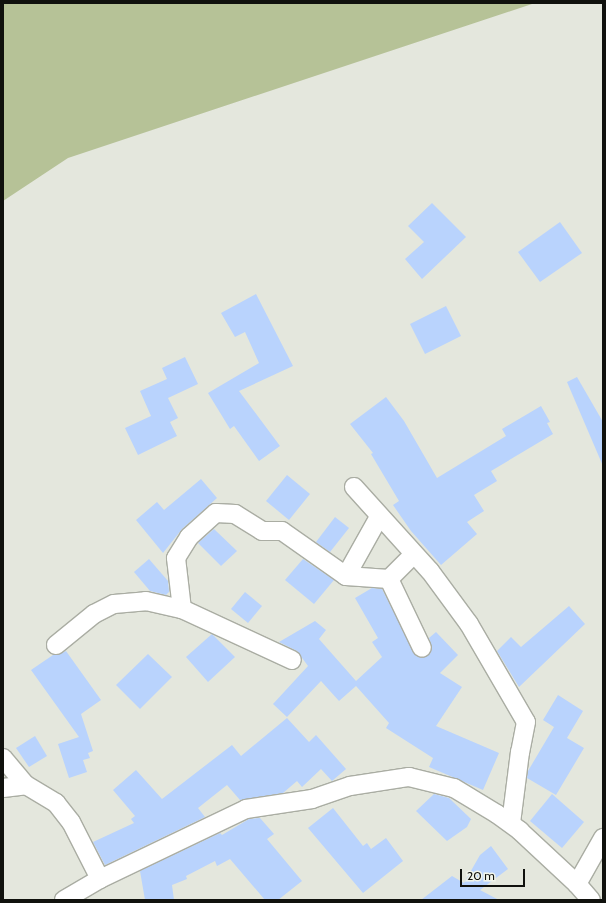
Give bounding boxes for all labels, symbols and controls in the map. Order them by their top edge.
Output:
scale bar [462,861,527,887]
text: 20 m [467,868,495,883]

